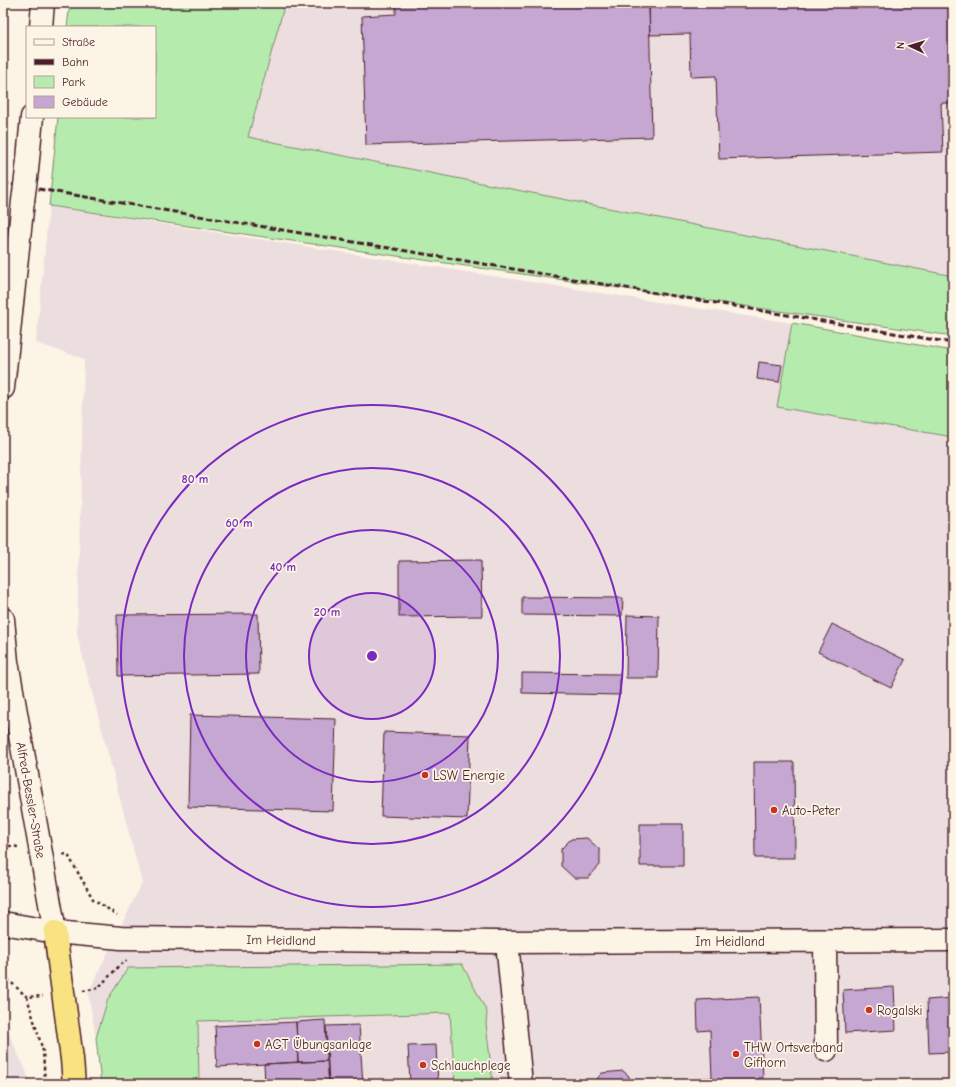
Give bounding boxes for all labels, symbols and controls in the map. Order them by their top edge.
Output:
legend [26,26,156,118]
north arrow [890,26,930,66]
text: Straße [62,35,95,49]
text: N [894,41,907,49]
text: Bahn [62,55,89,69]
text: Park [62,75,85,89]
text: Gebäude [62,95,108,109]
text: 80 m [182,472,208,486]
text: 60 m [226,516,252,530]
text: 40 m [270,560,296,574]
text: 20 m [314,605,340,619]
centre of rings [365,649,379,663]
street label: Alfred-Bessler-Straße [13,741,49,860]
place label: LSW Energie [433,768,505,783]
marker: LSW Energie [420,770,430,780]
place label: Auto-Peter [782,803,841,818]
marker: Auto-Peter [769,805,779,815]
street label: Im Heidland [246,932,316,948]
street label: Im Heidland [695,934,765,949]
place label: Rogalski [877,1003,923,1018]
marker: Rogalski [864,1005,874,1015]
place label: AGT Übungsanlage [265,1036,372,1052]
marker: AGT Übungsanlage [252,1039,262,1049]
place label: THW Ortsverband Gifhorn [744,1040,843,1070]
marker: THW Ortsverband Gifhorn [731,1049,741,1059]
place label: Schlauchplege [431,1058,511,1073]
marker: Schlauchplege [418,1060,428,1070]

